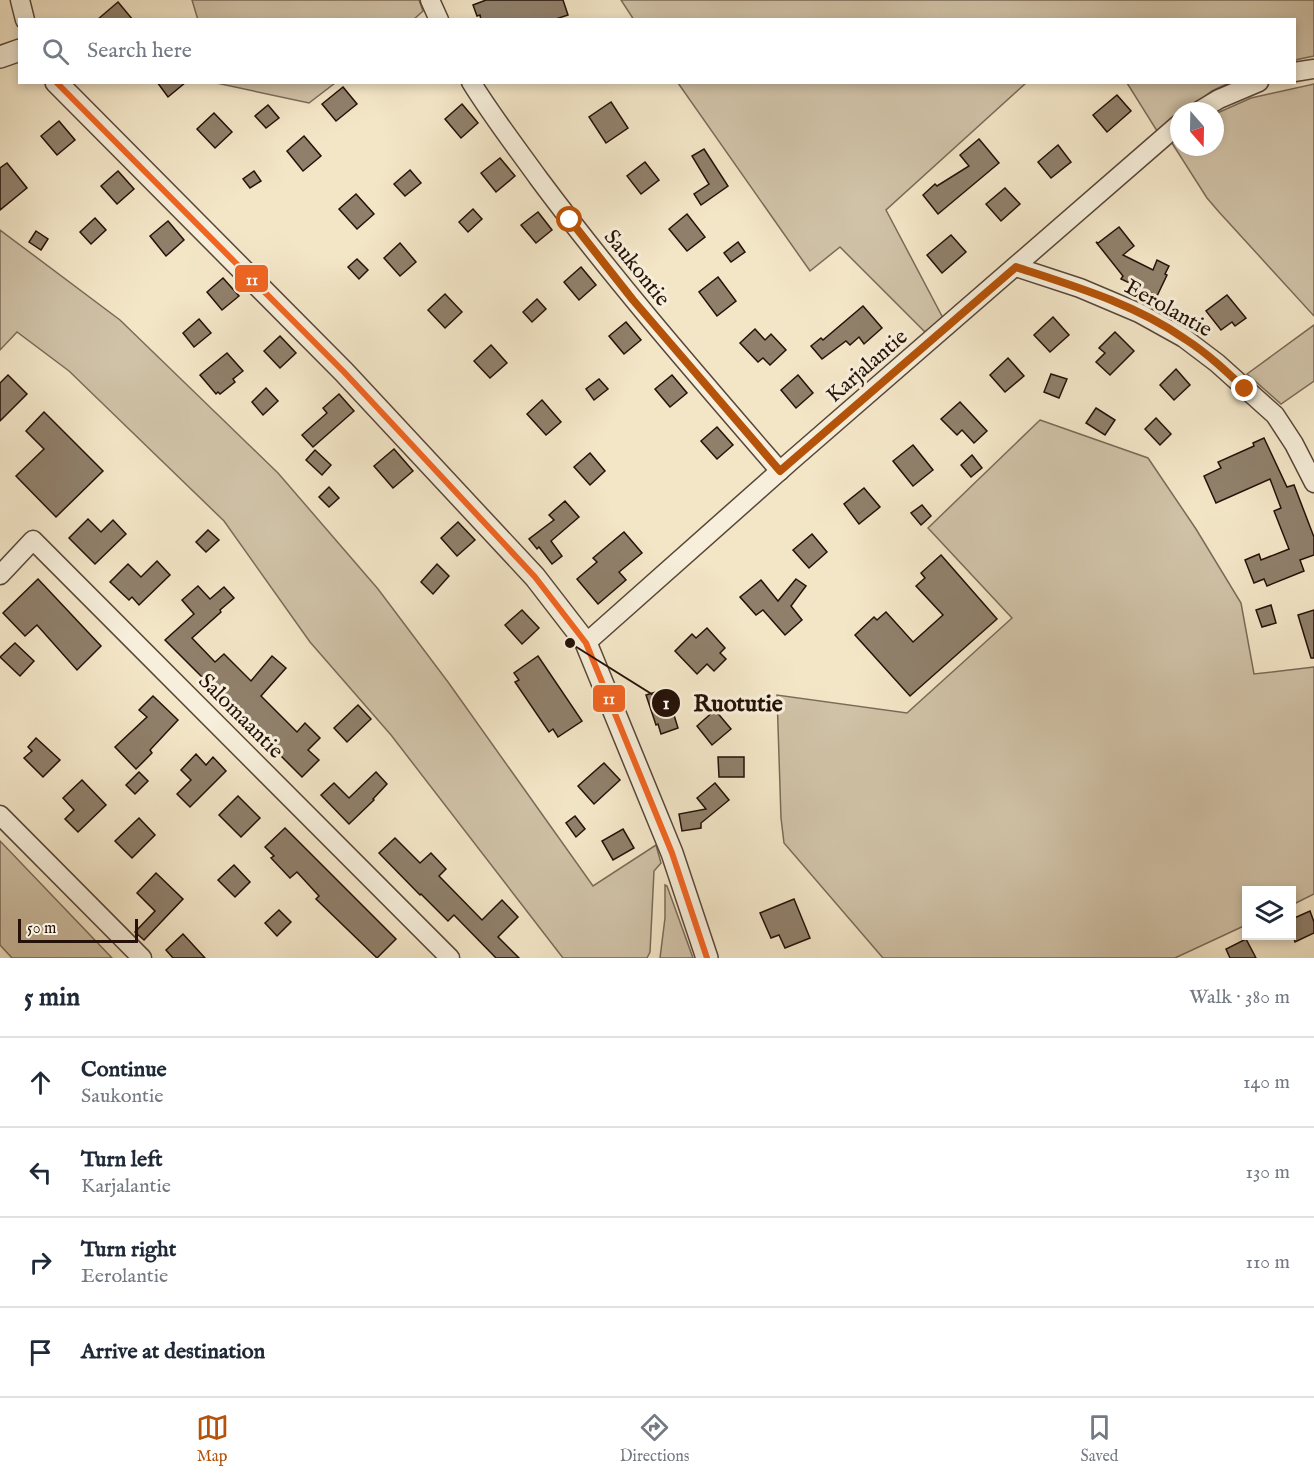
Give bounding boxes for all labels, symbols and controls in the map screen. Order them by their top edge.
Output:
search box [18,18,1296,84]
icon: search [39,35,72,68]
text: Search here [87,37,192,65]
north arrow [1170,102,1224,156]
route start [556,206,582,232]
street label: Saukontie [597,224,676,312]
line badge: 11 [234,264,269,293]
text: 11 [246,271,258,291]
street label: Eerolantie [1119,273,1217,344]
street label: Karjalantie [821,324,914,410]
route end [1231,375,1257,401]
street label: Salomaantie [192,668,289,765]
callout: Ruotutie [651,682,795,724]
line badge: 11 [592,684,626,713]
text: Ruotutie [693,689,783,720]
text: 11 [603,690,615,710]
text: 1 [663,693,670,716]
map controls [1242,886,1296,940]
button: layers [1242,886,1296,940]
scale bar [18,916,138,944]
text: 50 m [27,919,56,939]
text: 5 min [24,981,80,1014]
text: Walk · 380 m [1189,985,1290,1010]
text: Continue [81,1056,167,1084]
icon: ahead [24,1066,57,1099]
text: 140 m [1243,1070,1290,1095]
text: Saukontie [81,1084,163,1109]
text: Turn left [81,1146,163,1174]
icon: left [24,1156,57,1189]
text: 130 m [1245,1160,1290,1185]
text: Karjalantie [81,1174,171,1199]
text: Turn right [81,1236,176,1264]
icon: right [24,1246,57,1279]
text: 110 m [1246,1250,1290,1275]
text: Eerolantie [81,1264,168,1289]
icon: arrive [24,1336,57,1369]
text: Arrive at destination [81,1338,265,1366]
tab: Map [196,1411,229,1467]
tab: Directions [620,1411,689,1467]
tab: Saved [1081,1411,1118,1467]

